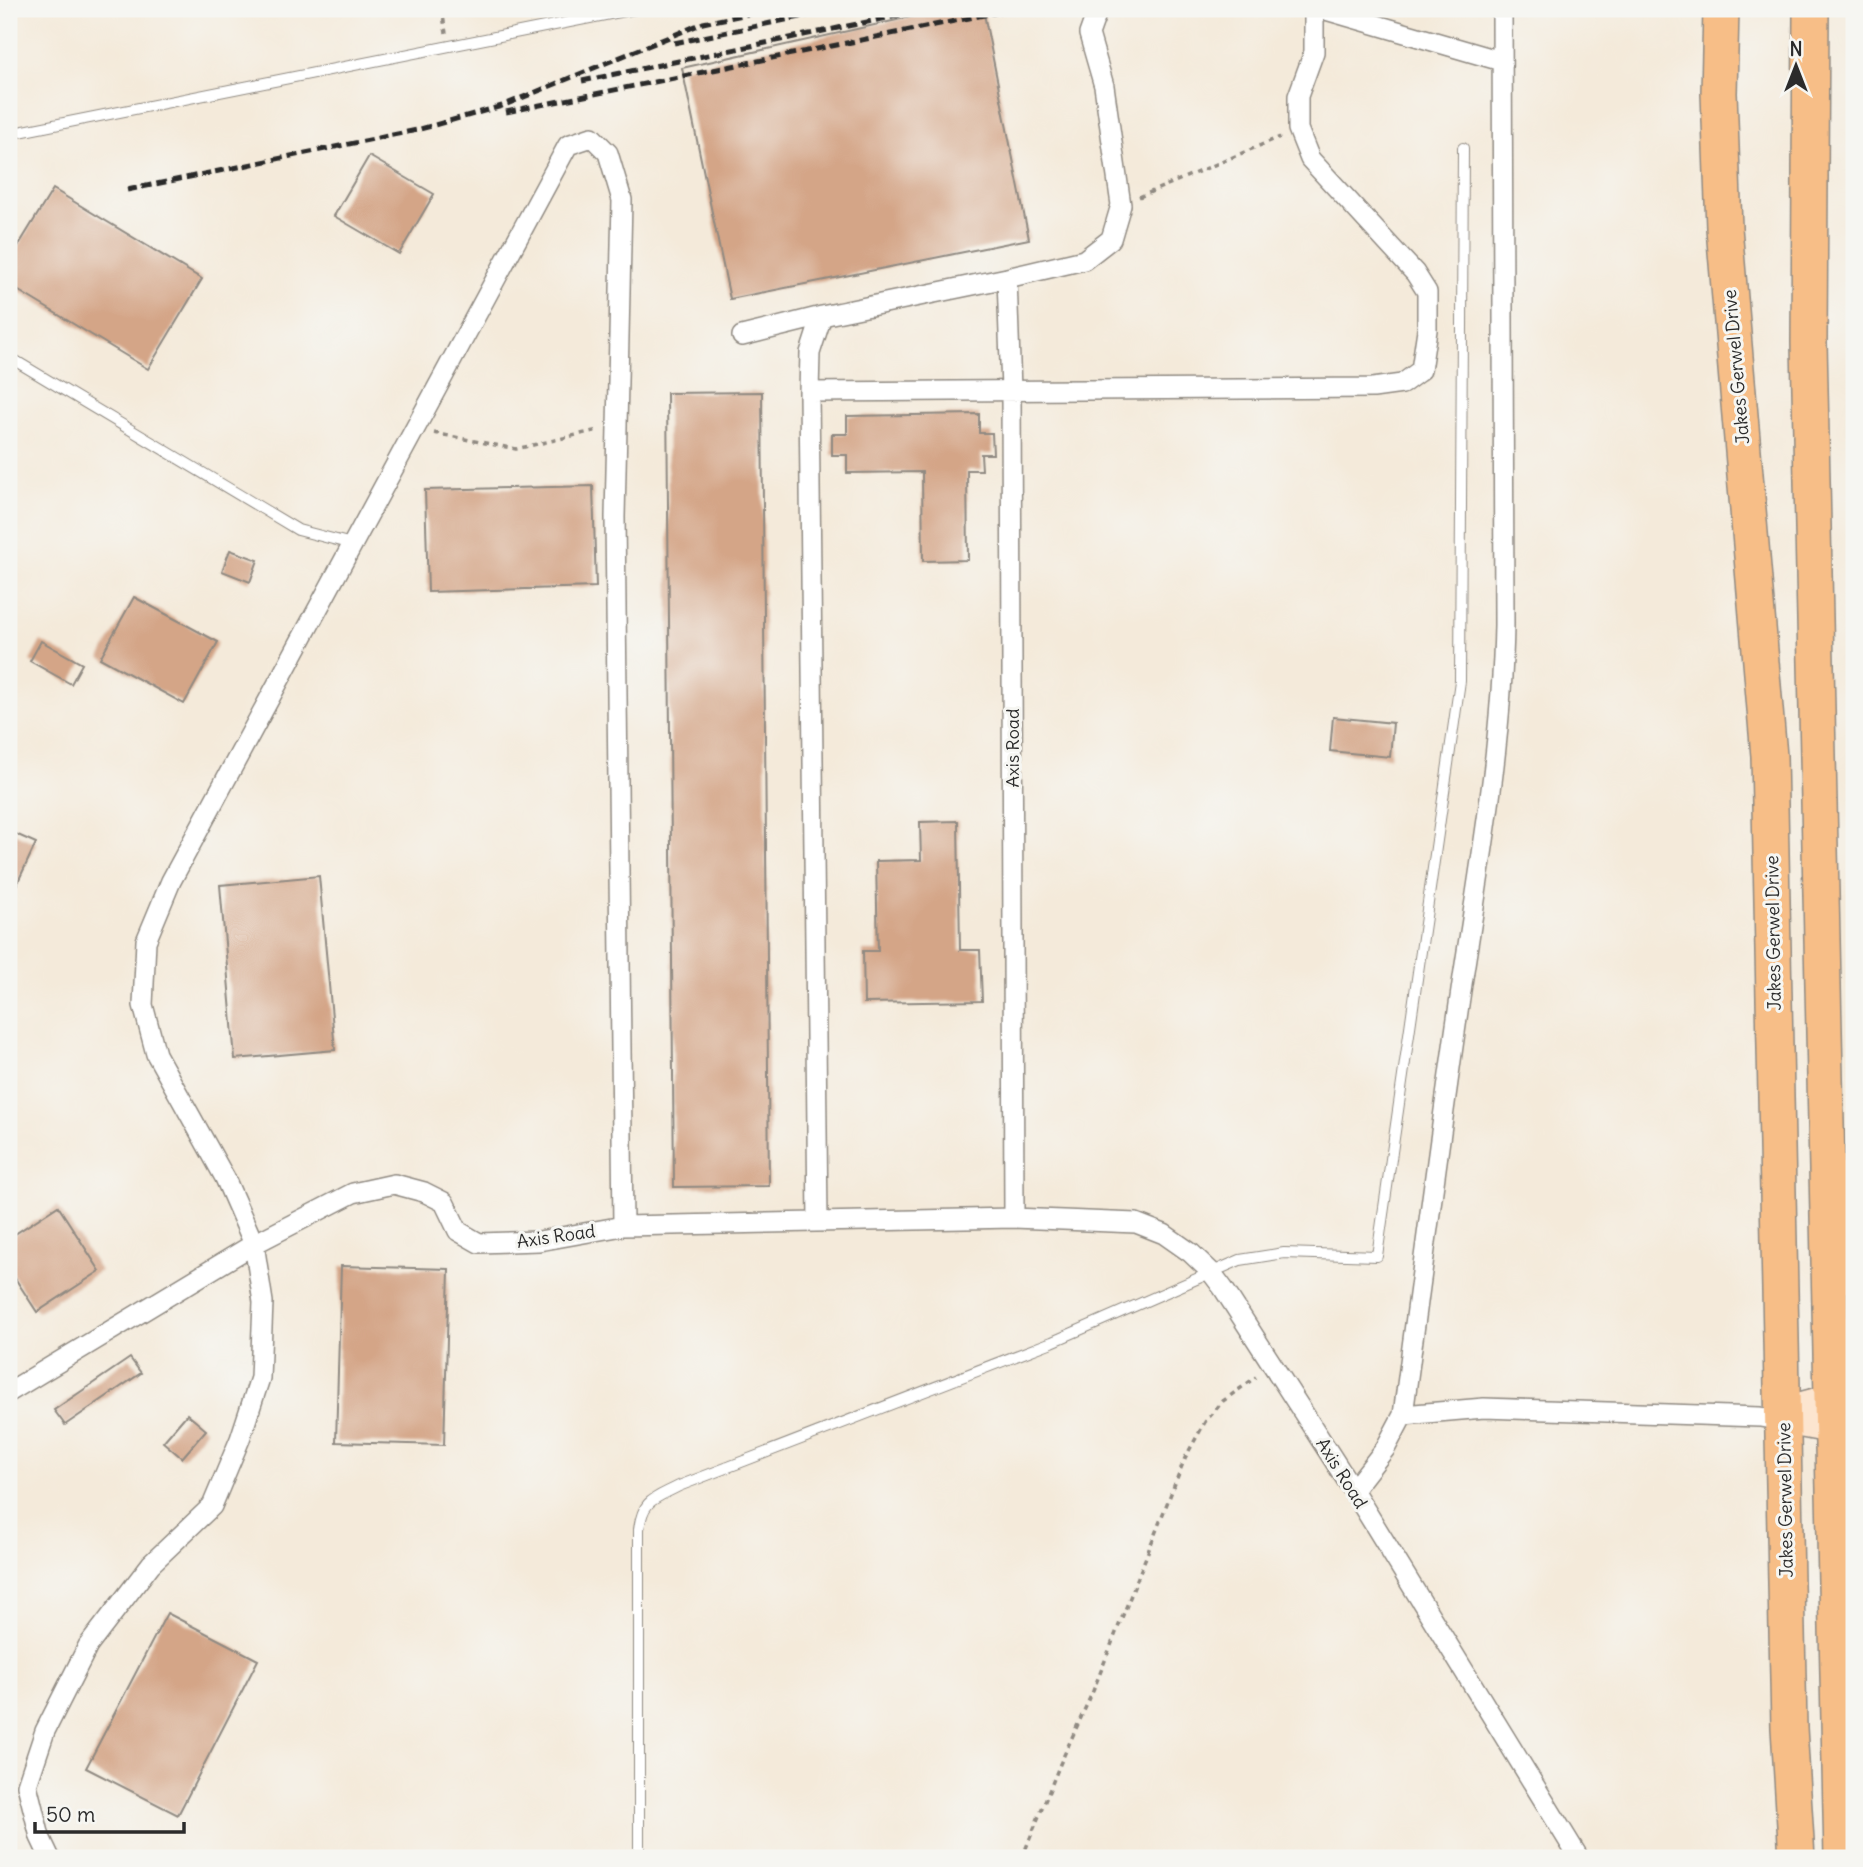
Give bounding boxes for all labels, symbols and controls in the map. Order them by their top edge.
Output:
north arrow [1762,32,1832,102]
text: N [1789,37,1803,61]
street label: Jakes Gerwel Drive [1718,289,1754,445]
street label: Axis Road [1001,708,1024,788]
street label: Jakes Gerwel Drive [1760,855,1786,1011]
street label: Axis Road [515,1219,597,1253]
street label: Jakes Gerwel Drive [1772,1422,1798,1578]
street label: Axis Road [1311,1433,1373,1513]
scale bar [35,1790,184,1834]
text: 50 m [46,1801,95,1828]

